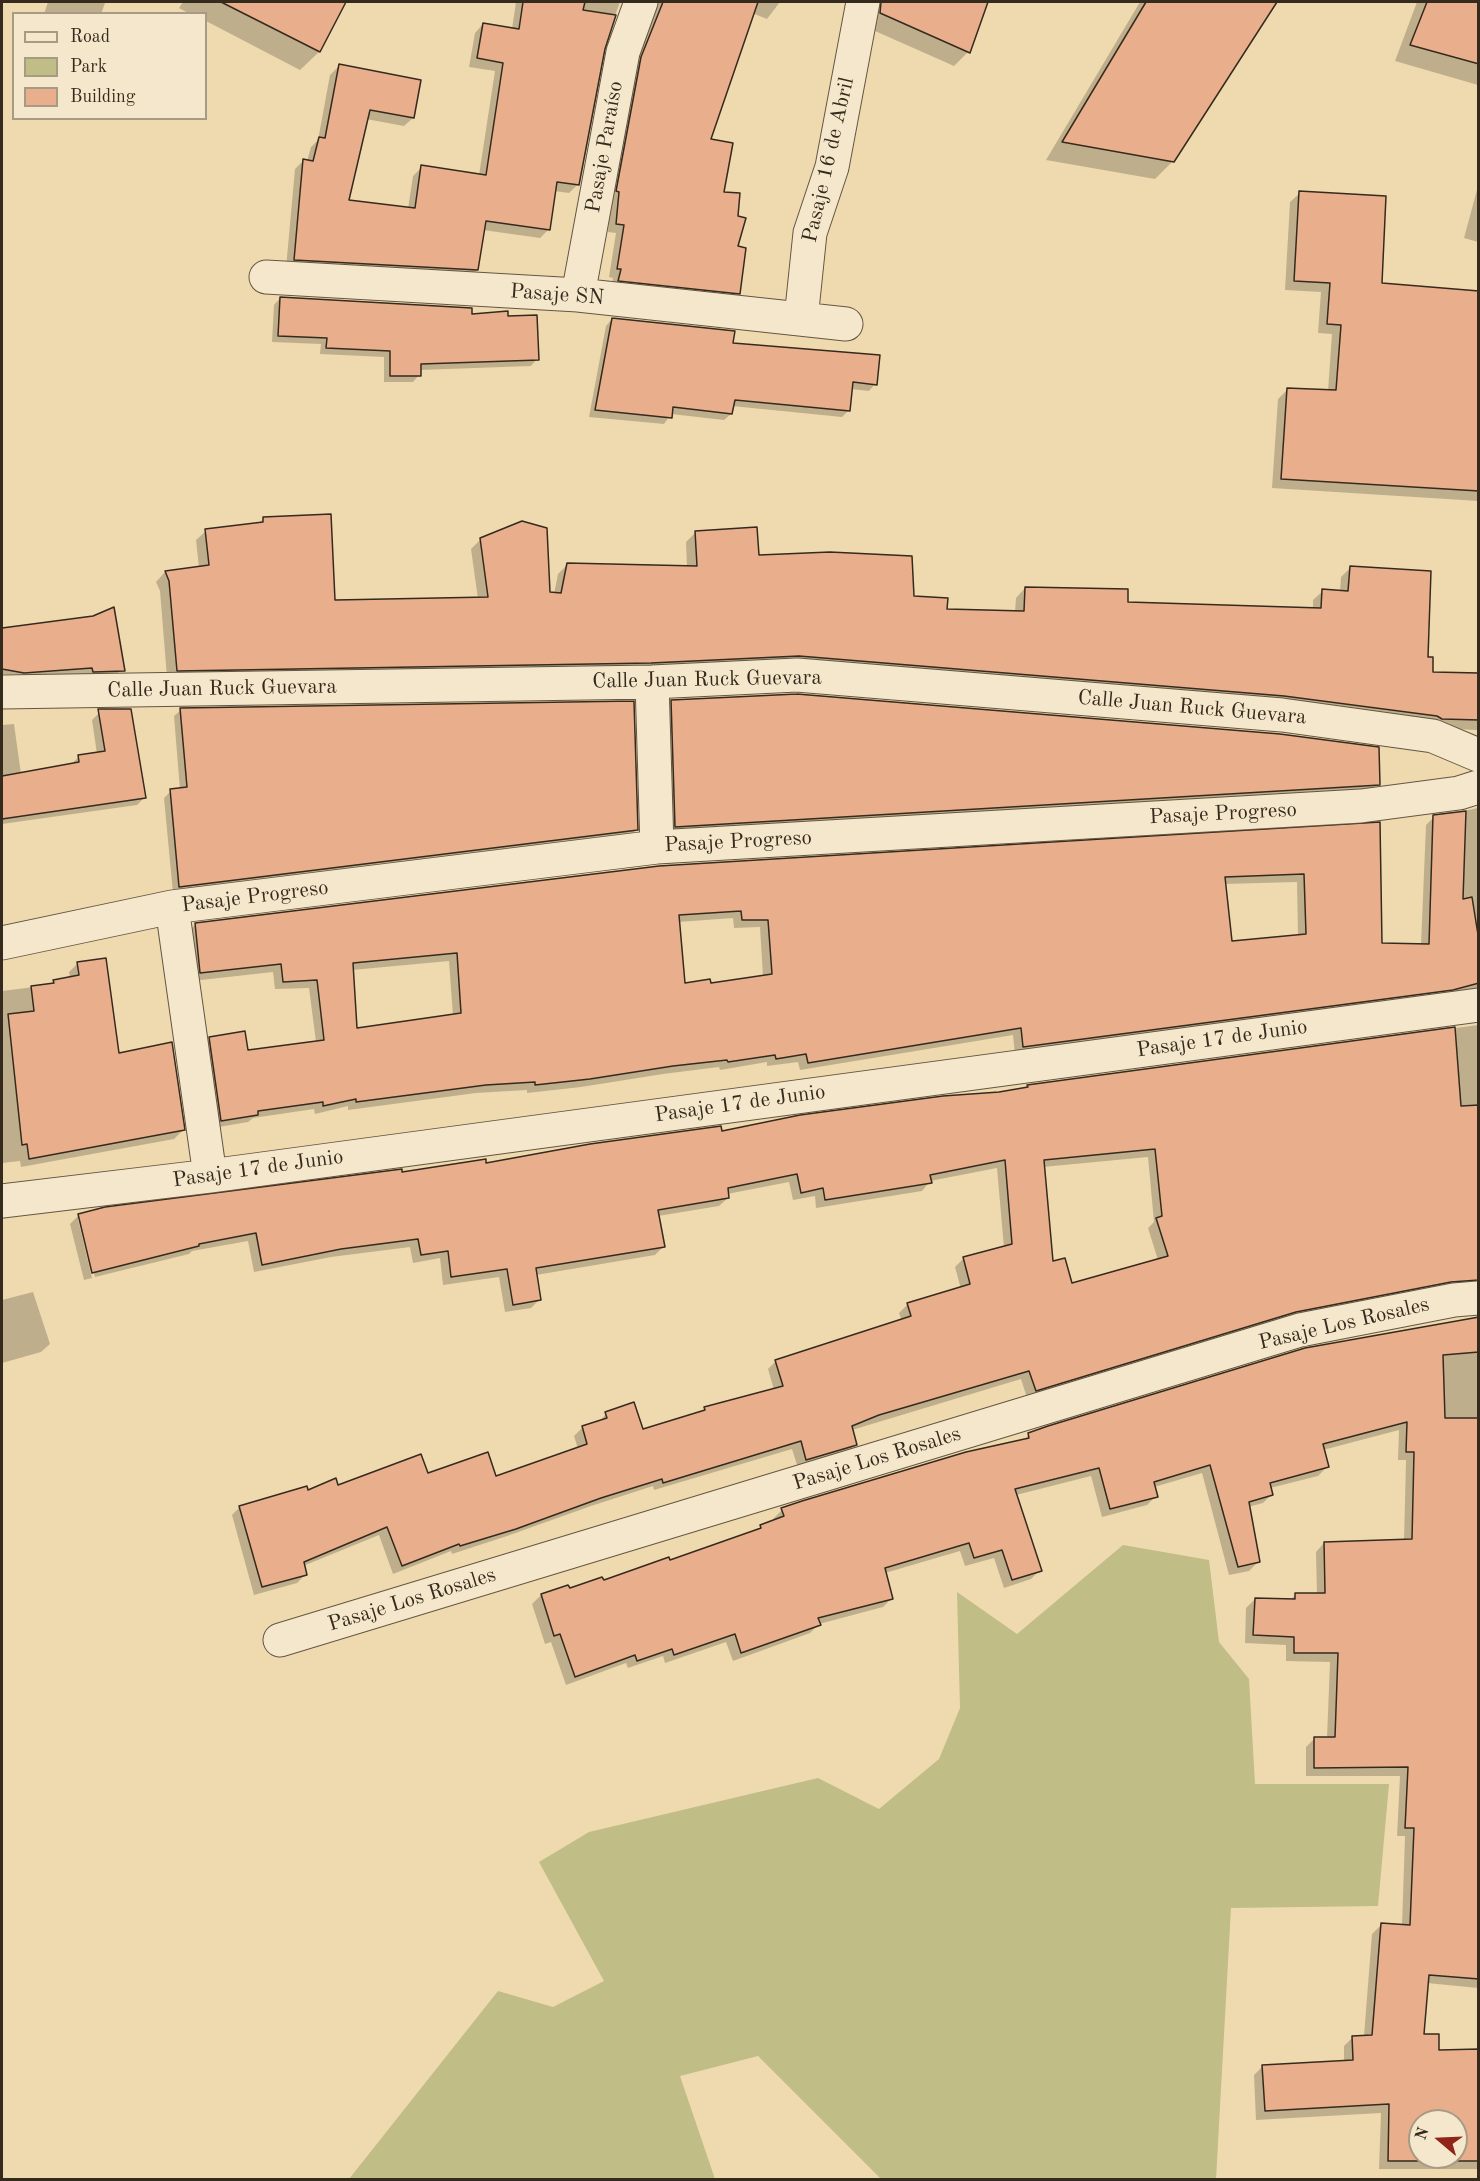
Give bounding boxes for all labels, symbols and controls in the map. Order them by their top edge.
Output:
legend [12,12,207,120]
text: Road [70,28,110,46]
text: Park [70,58,107,76]
street label: Pasaje 16 de Abril [798,75,860,245]
street label: Pasaje Paraíso [581,79,629,215]
text: Building [70,88,135,106]
street label: Pasaje SN [509,279,605,311]
street label: Calle Juan Ruck Guevara [592,665,822,695]
street label: Calle Juan Ruck Guevara [107,674,337,704]
street label: Calle Juan Ruck Guevara [1077,685,1307,731]
street label: Pasaje Progreso [1148,798,1298,830]
street label: Pasaje Progreso [663,826,813,858]
street label: Pasaje Progreso [180,875,330,919]
street label: Pasaje 17 de Junio [1135,1015,1309,1063]
street label: Pasaje 17 de Junio [653,1080,827,1128]
street label: Pasaje 17 de Junio [171,1145,345,1193]
street label: Pasaje Los Rosales [1256,1292,1432,1356]
street label: Pasaje Los Rosales [790,1421,964,1497]
street label: Pasaje Los Rosales [325,1562,499,1638]
north arrow [1408,2109,1468,2169]
text: N [1413,2125,1432,2142]

